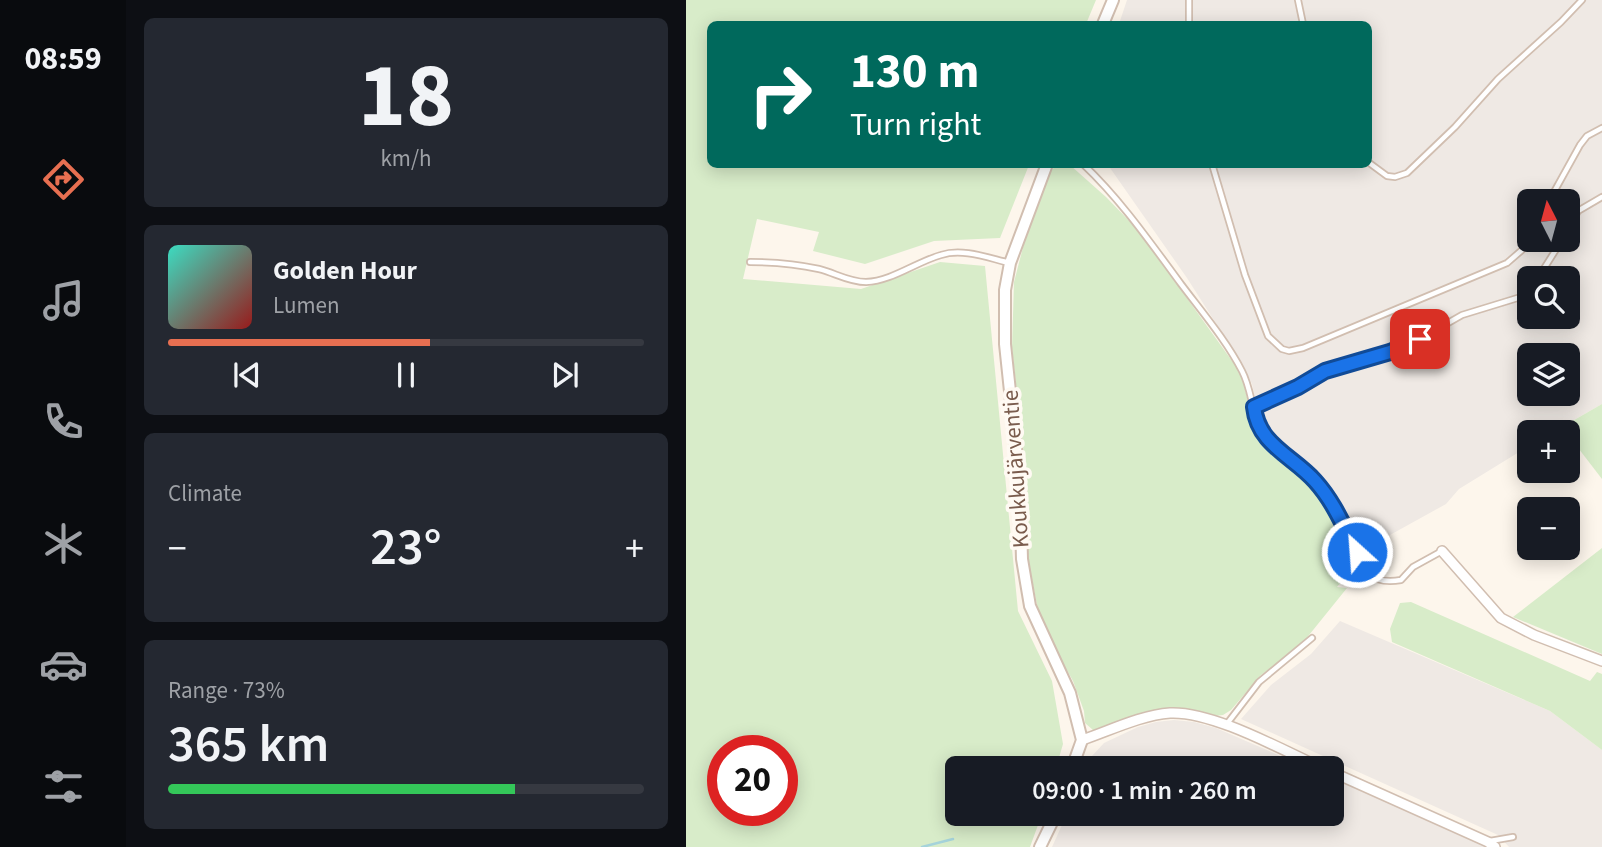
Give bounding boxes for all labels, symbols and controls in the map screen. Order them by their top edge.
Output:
text: 18 [358,32,454,161]
text: 08:59 [24,36,102,82]
text: 130 m [850,37,979,107]
icon: right [735,49,826,140]
text: Turn right [850,102,981,148]
text: km/h [380,142,432,175]
icon: directions [39,155,88,204]
north arrow [1517,189,1580,252]
map controls [1517,189,1580,560]
text: Golden Hour [273,252,417,289]
button: search [1517,266,1580,329]
icon: music [39,276,88,325]
text: Lumen [273,289,340,322]
pin [1390,309,1450,369]
icon: arrive [1401,320,1439,358]
button: layers [1517,343,1580,406]
icon: previous [228,356,266,394]
icon: pause [387,356,425,394]
icon: next [546,356,584,394]
street label: Koukkujärventie [994,389,1037,549]
icon: phone [39,397,88,446]
button: + [1517,420,1580,483]
text: Climate [168,477,242,510]
button: − [1517,497,1580,560]
text: 23° [370,511,442,585]
position arrow [1320,515,1394,589]
icon: climate [39,519,88,568]
text: − [168,522,187,576]
text: + [625,522,644,576]
icon: car [39,640,88,689]
text: Range · 73% [168,674,285,707]
text: 365 km [168,708,329,782]
speed limit sign: 20 [707,735,798,826]
icon: filters [39,762,88,811]
text: 09:00 · 1 min · 260 m [1032,772,1257,809]

